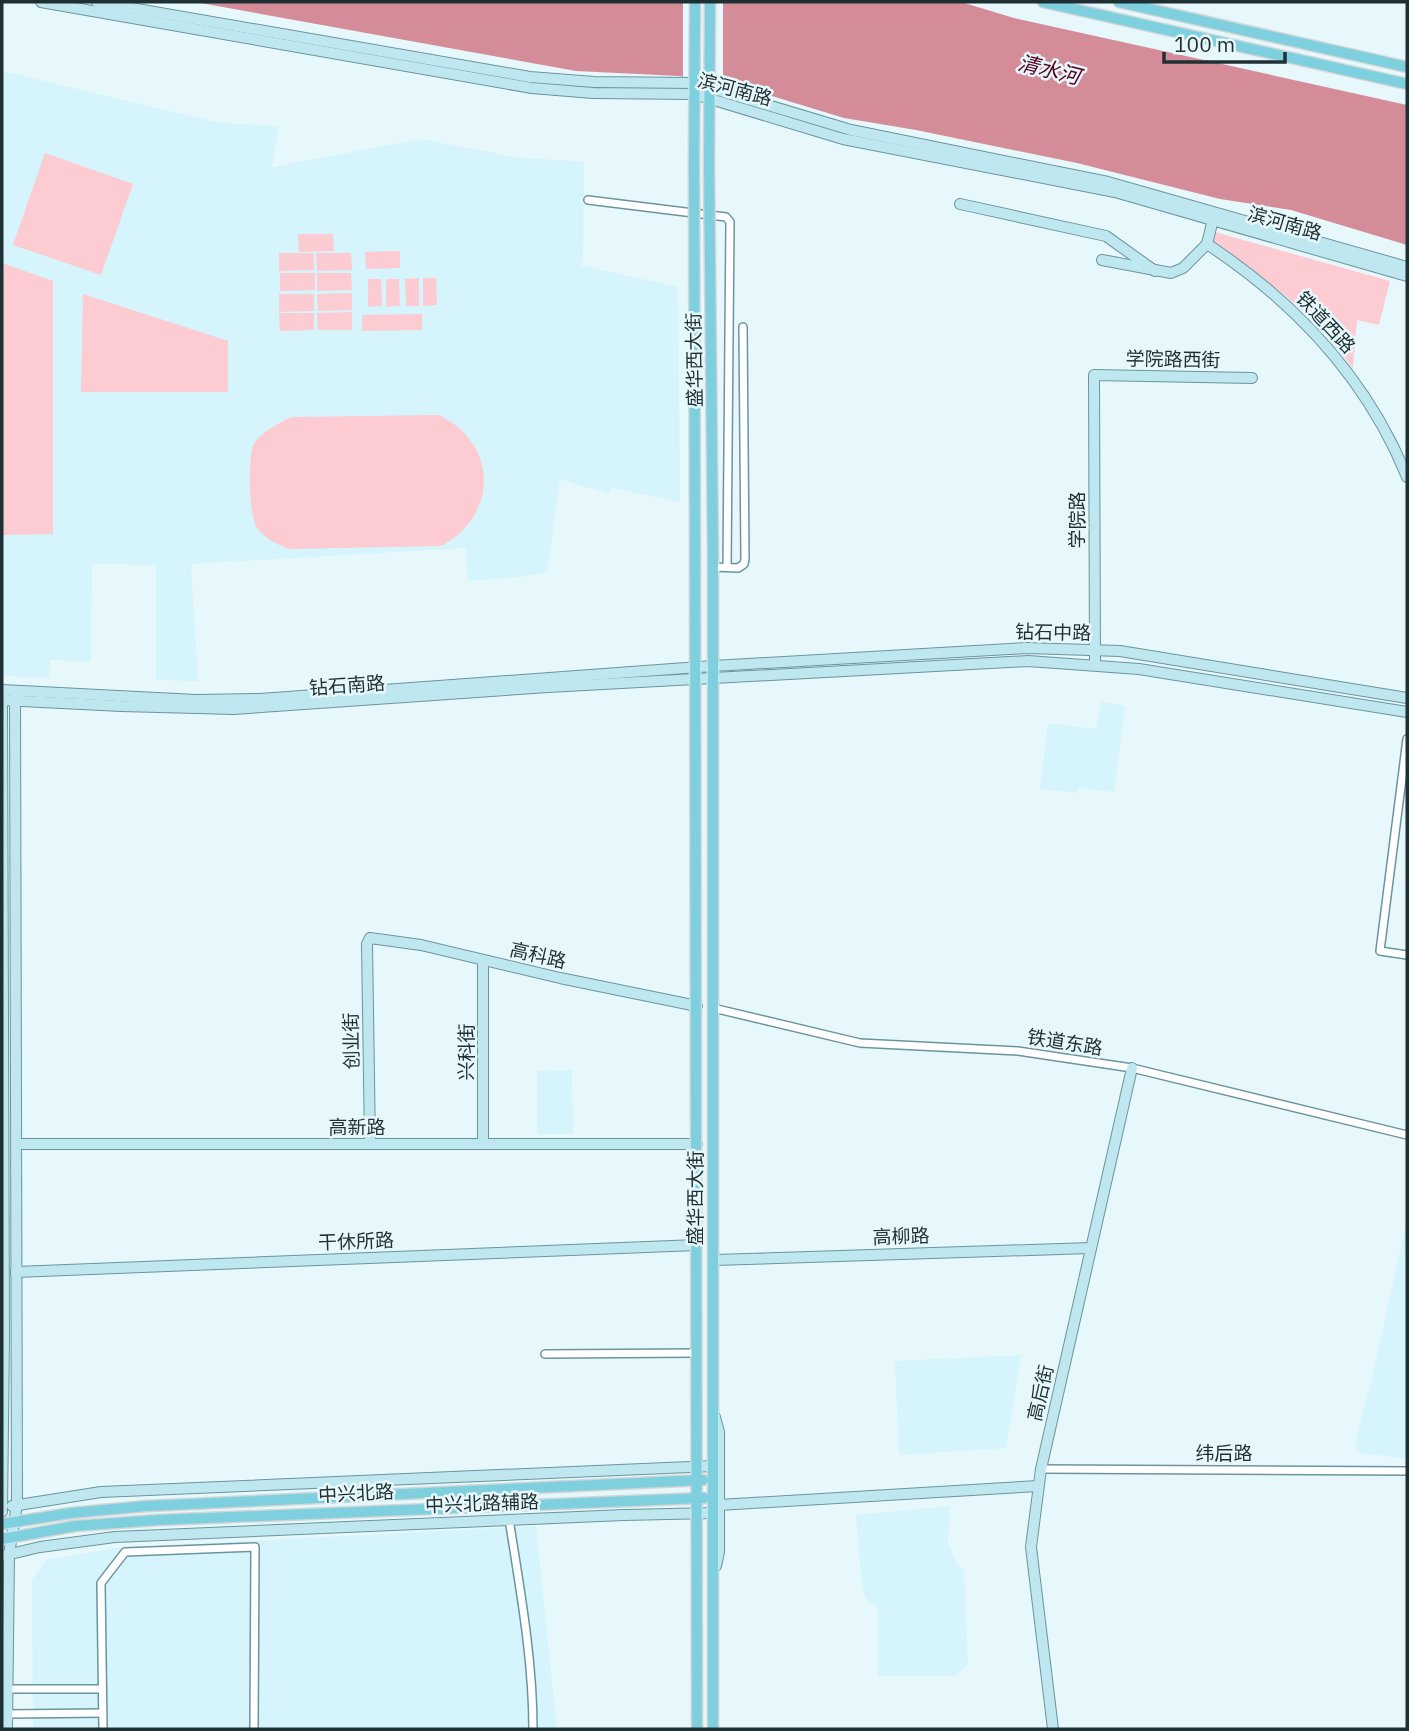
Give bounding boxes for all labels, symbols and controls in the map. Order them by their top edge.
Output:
scale bar [1164,21,1285,65]
text: 100 m [1174,30,1235,58]
water label: 清水河 [1015,48,1087,91]
street label: 滨河南路 [695,68,775,110]
street label: 滨河南路 [1245,201,1325,245]
street label: 铁道西路 [1291,286,1361,358]
street label: 盛华西大街 [681,312,707,408]
street label: 学院路西街 [1125,346,1221,372]
street label: 学院路 [1065,491,1089,549]
street label: 钻石中路 [1015,619,1091,645]
street label: 钻石南路 [308,670,386,700]
street label: 高科路 [508,937,568,973]
street label: 创业街 [339,1012,363,1070]
street label: 兴科街 [454,1023,478,1081]
street label: 铁道东路 [1026,1024,1104,1060]
street label: 高新路 [328,1115,386,1139]
street label: 盛华西大街 [683,1150,707,1246]
street label: 高柳路 [872,1223,930,1249]
street label: 干休所路 [318,1228,394,1254]
street label: 高后街 [1022,1363,1058,1423]
street label: 纬后路 [1195,1441,1253,1465]
street label: 中兴北路 [317,1479,395,1507]
street label: 中兴北路辅路 [425,1489,539,1517]

